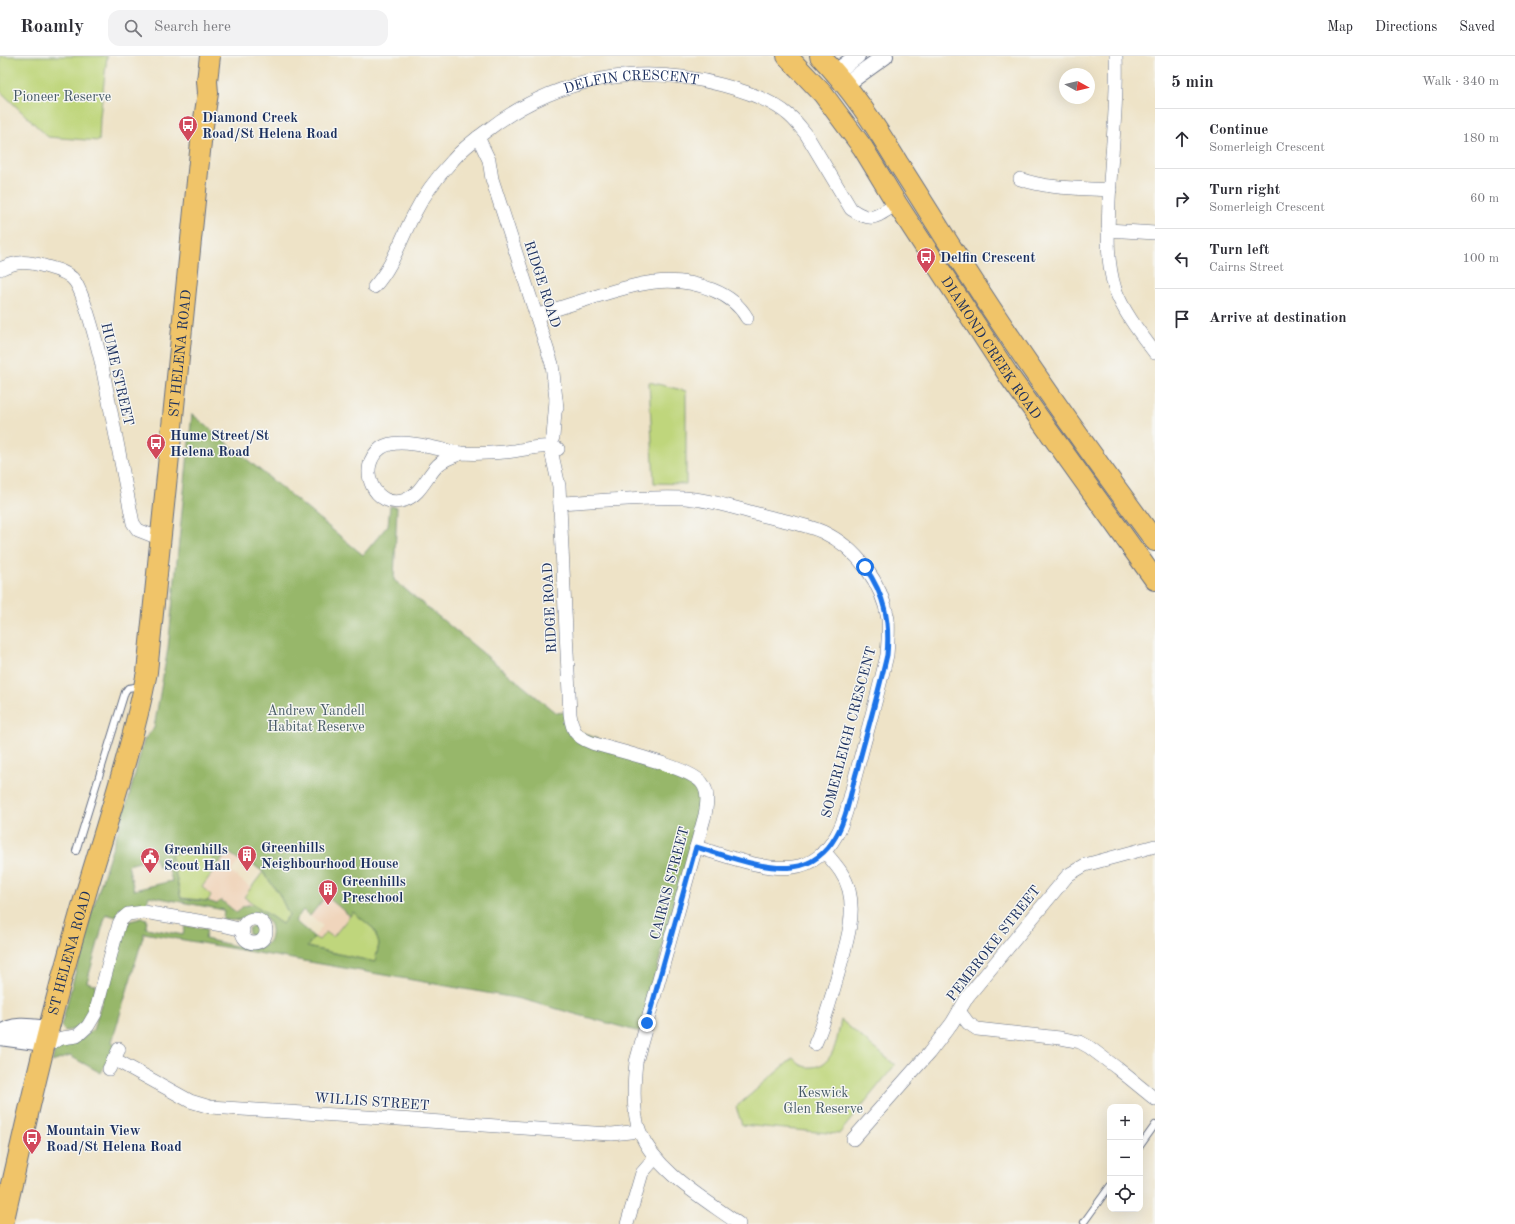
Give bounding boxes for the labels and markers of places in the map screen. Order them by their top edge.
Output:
place label: Diamond Creek Road/St Helena Road [202,111,338,142]
bus stop icon: Diamond Creek Road/St Helena Road [177,114,199,142]
bus stop icon: Delfin Crescent [915,246,937,274]
place label: Delfin Crescent [940,251,1035,265]
place label: Hume Street/St Helena Road [170,429,269,459]
bus stop icon: Hume Street/St Helena Road [145,432,167,460]
place label: Greenhills Neighbourhood House [261,841,399,871]
place label: Greenhills Scout Hall [164,843,230,873]
building icon: Greenhills Neighbourhood House [236,844,258,872]
public building icon: Greenhills Scout Hall [139,846,161,874]
place label: Greenhills Preschool [342,875,406,905]
building icon: Greenhills Preschool [317,878,339,906]
place label: Mountain View Road/St Helena Road [46,1124,182,1155]
bus stop icon: Mountain View Road/St Helena Road [21,1127,43,1155]

